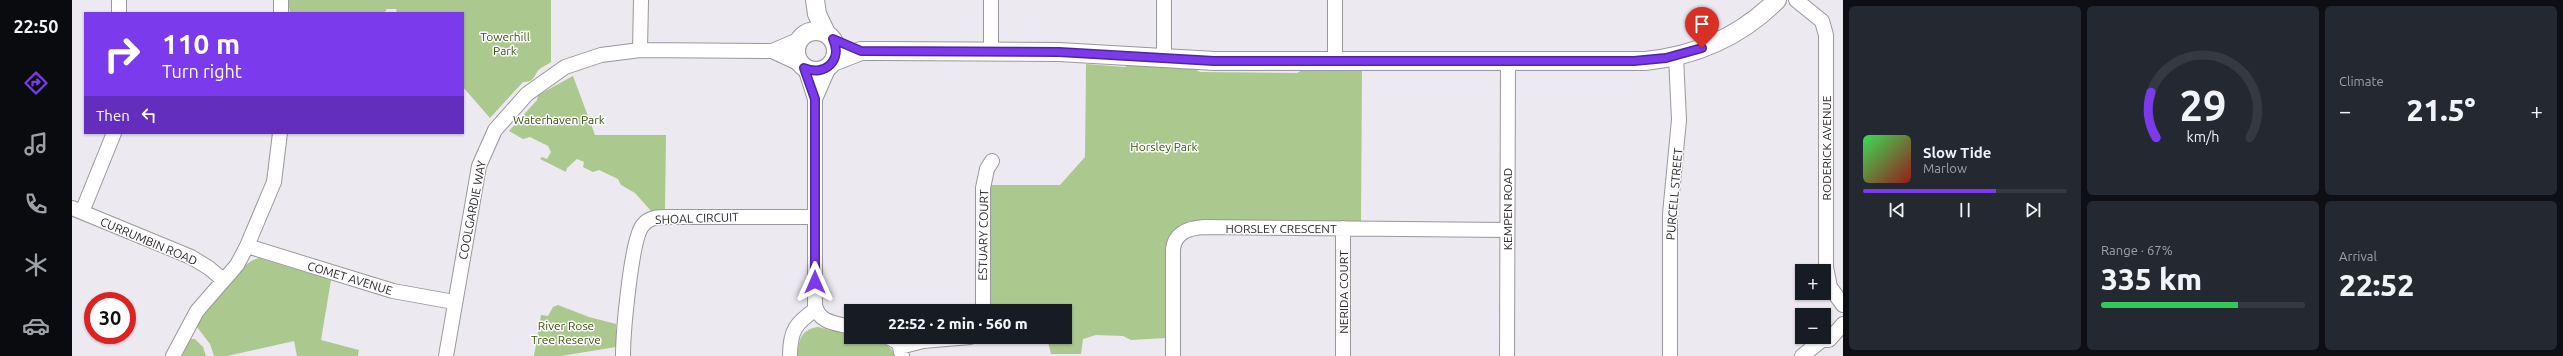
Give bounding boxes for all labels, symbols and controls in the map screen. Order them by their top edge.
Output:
pin [1685,7.0,1719,48]
icon: arrive [1691,13,1713,35]
text: 22:50 [13,16,59,36]
icon: right [96,28,148,80]
text: 110 m [162,28,240,59]
park label: Towerhill Park [480,30,530,57]
text: Turn right [162,61,242,81]
icon: directions [22,69,50,97]
text: Climate [2339,74,2384,88]
text: 29 [2180,82,2226,129]
text: 21.5° [2406,93,2476,127]
street label: RODERICK AVENUE [1820,95,1833,200]
text: − [2339,98,2351,123]
text: + [2531,98,2543,123]
icon: left [138,104,160,126]
text: Then [96,107,130,124]
park label: Waterhaven Park [513,113,605,126]
text: km/h [2187,129,2219,145]
icon: music [22,130,50,158]
park label: Horsley Park [1130,140,1198,153]
text: Slow Tide [1923,144,1991,161]
street label: PURCELL STREET [1663,147,1685,241]
street label: COOLGARDIE WAY [456,159,488,261]
text: Marlow [1923,161,1967,175]
street label: KEMPEN ROAD [1501,168,1514,250]
street label: ESTUARY COURT [976,189,990,281]
icon: phone [22,190,50,218]
icon: previous [1886,199,1908,221]
icon: pause [1954,199,1976,221]
icon: next [2022,199,2044,221]
street label: SHOAL CIRCUIT [655,210,739,226]
street label: CURRUMBIN ROAD [99,215,199,267]
street label: HORSLEY CRESCENT [1225,222,1337,235]
text: Range · 67% [2101,243,2173,257]
text: Arrival [2339,249,2377,263]
street label: NERIDA COURT [1337,250,1350,334]
icon: climate [22,251,50,279]
street label: COMET AVENUE [306,259,394,297]
position arrow [794,261,836,303]
text: 335 km [2101,262,2202,296]
map controls [1795,264,1831,344]
button: + [1795,264,1831,300]
text: 22:52 [2339,268,2414,302]
speed limit sign: 30 [84,292,136,344]
button: − [1795,308,1831,344]
icon: car [22,312,50,340]
text: 22:52 · 2 min · 560 m [888,315,1028,332]
park label: River Rose Tree Reserve [531,319,601,346]

